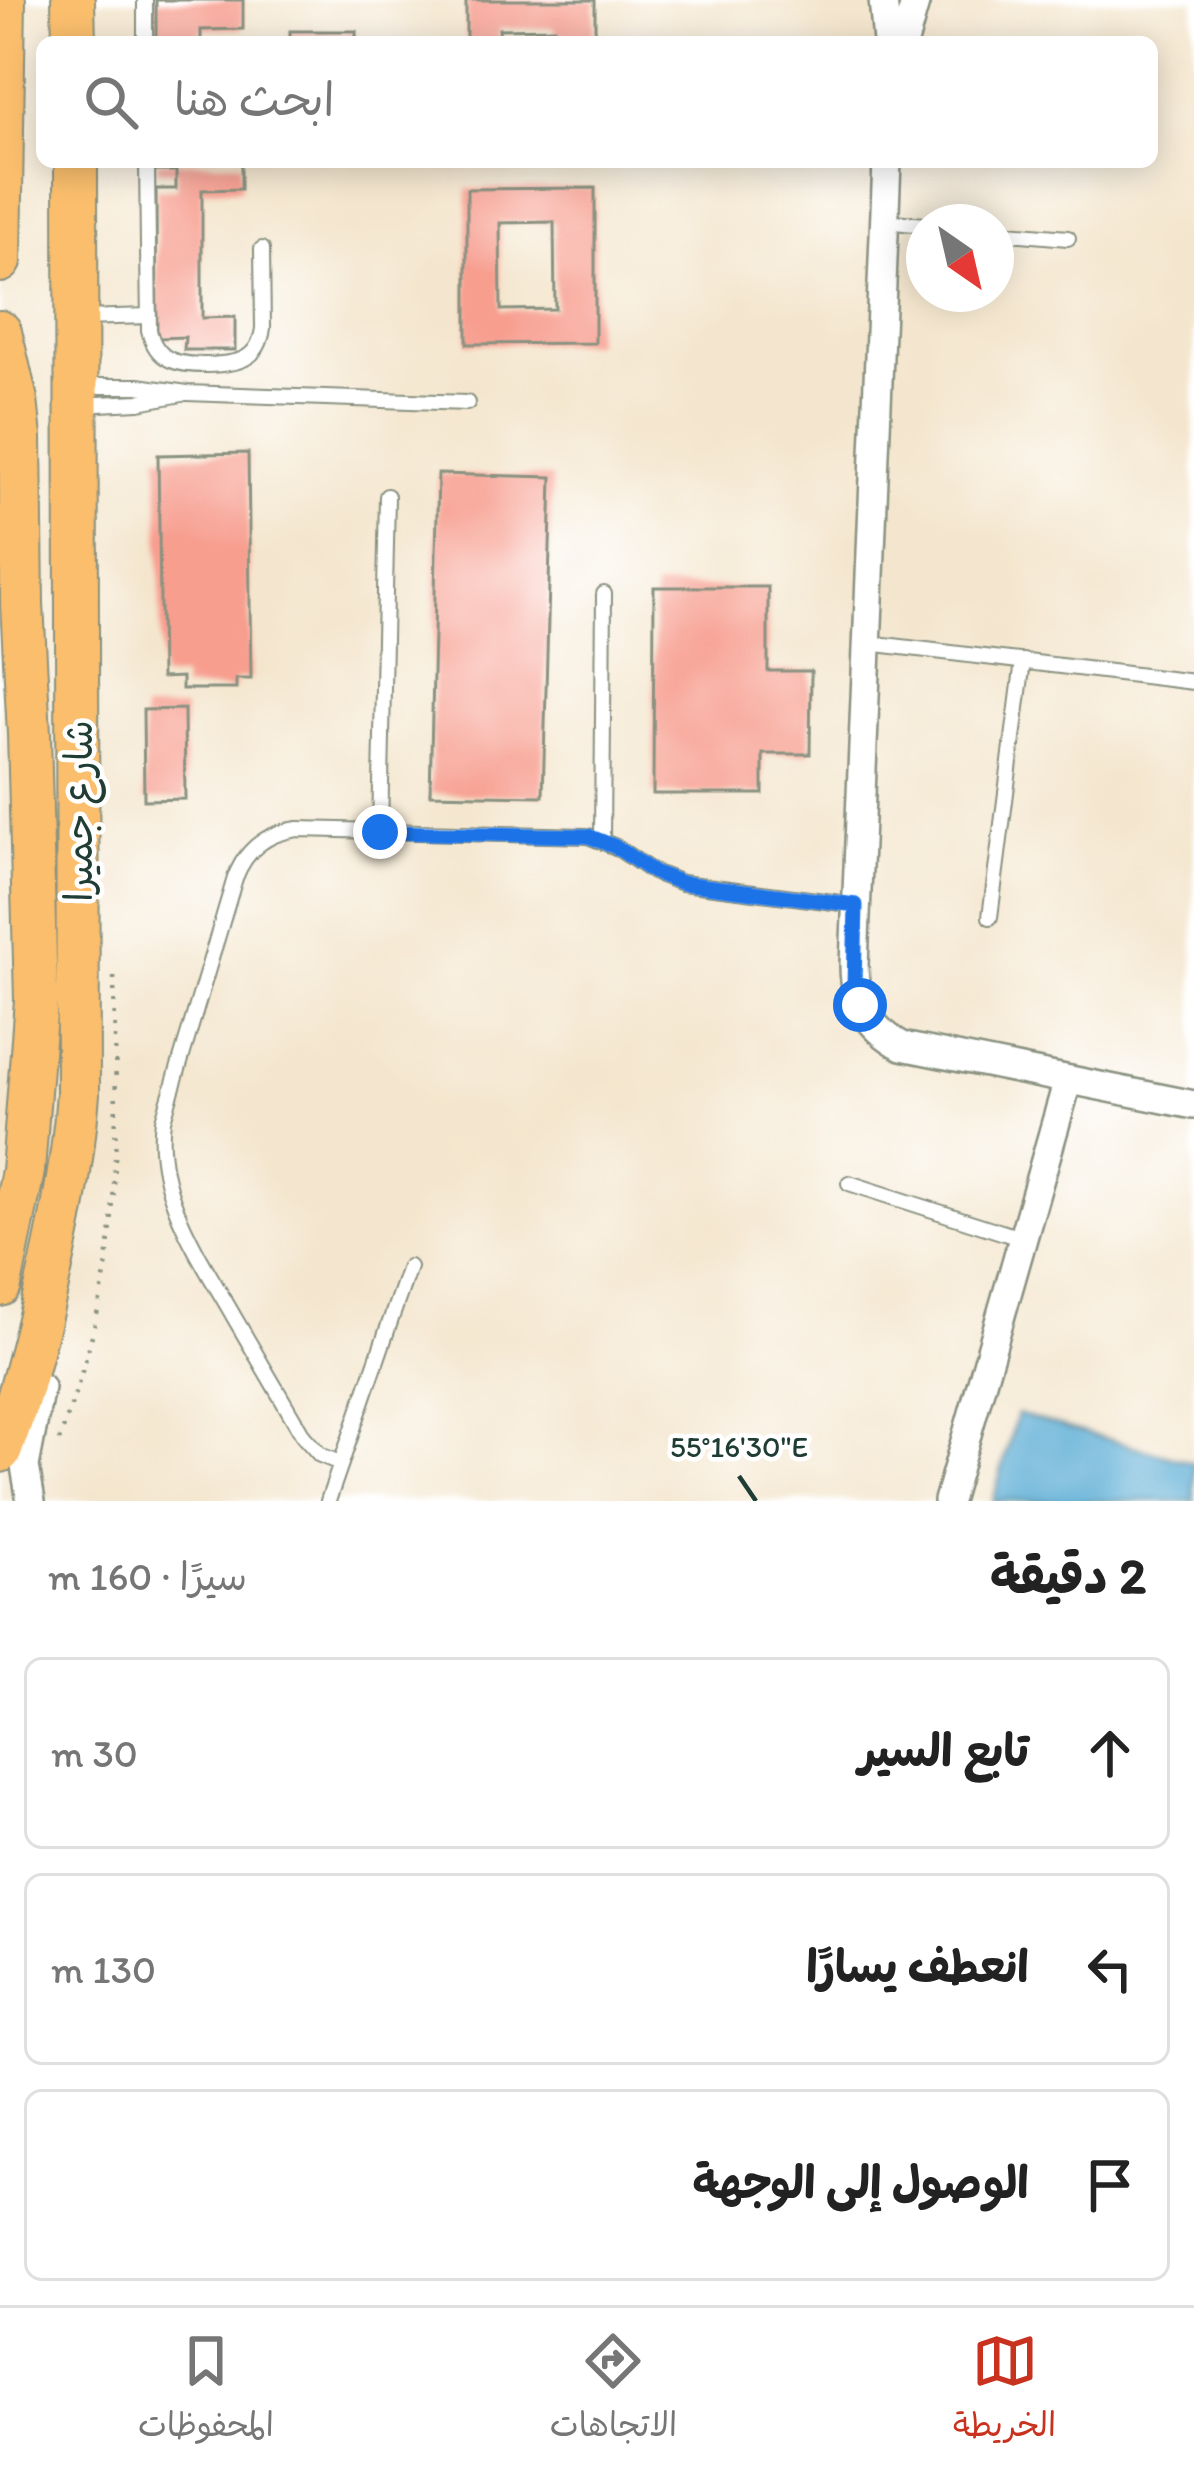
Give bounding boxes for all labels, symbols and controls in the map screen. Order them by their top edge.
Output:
search box [36,36,1158,168]
icon: search [78,69,144,135]
text: ابحث هنا [174,72,335,126]
north arrow [906,204,1014,312]
street label: شارع جميرا [55,720,106,902]
route end [353,805,407,859]
route start [833,978,887,1032]
text: 55°16'30"E [670,1428,808,1465]
text: 2 دقيقة [990,1545,1146,1606]
text: سيرًا · 160 m [48,1553,247,1600]
icon: ahead [1077,1720,1143,1786]
text: تابع السير [859,1723,1029,1777]
text: 30 m [51,1730,138,1777]
icon: left [1077,1936,1143,2002]
text: انعطف يسارًا [806,1939,1029,1993]
text: 130 m [51,1946,156,1993]
icon: arrive [1077,2152,1143,2218]
text: الوصول إلى الوجهة [692,2155,1029,2209]
tab: المحفوظات [138,2328,274,2454]
tab: الاتجاهات [550,2328,677,2454]
tab: الخريطة [953,2328,1056,2454]

